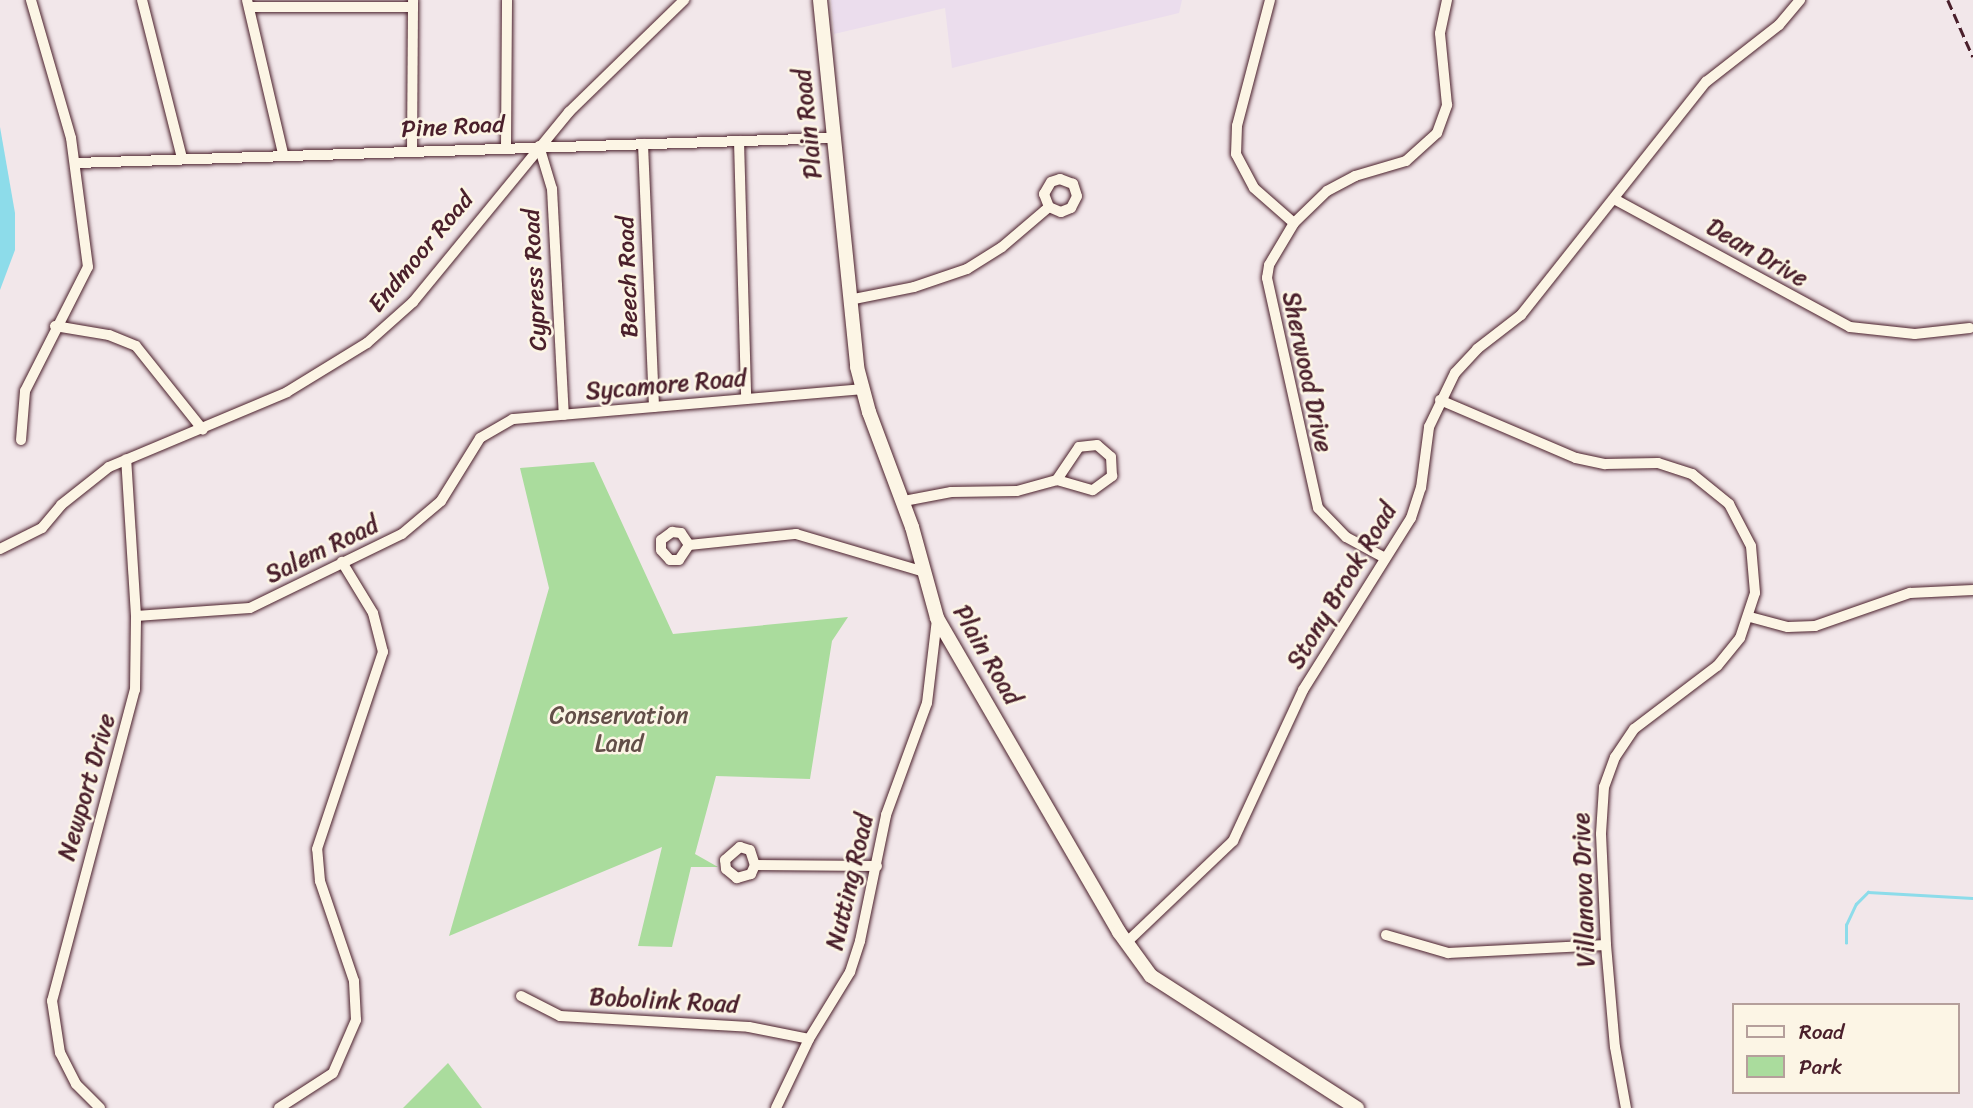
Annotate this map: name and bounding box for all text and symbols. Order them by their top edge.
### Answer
street label: Plain Road [788,67,828,181]
street label: Pine Road [400,110,506,144]
street label: Endmoor Road [362,186,480,318]
street label: Cypress Road [517,208,553,352]
street label: Dean Drive [1701,212,1813,294]
street label: Beech Road [611,216,645,338]
street label: Sherwood Drive [1276,289,1338,455]
street label: Sycamore Road [584,364,748,406]
street label: Stony Brook Road [1281,498,1403,674]
street label: Salem Road [261,510,383,590]
street label: Plain Road [947,600,1027,710]
park label: Conservation Land [550,702,688,758]
street label: Newport Drive [52,710,122,864]
street label: Nutting Road [820,811,880,953]
street label: Villanova Drive [1567,812,1601,968]
street label: Bobolink Road [589,983,739,1019]
legend [1731,1003,1959,1094]
text: Road [1799,1013,1844,1051]
text: Park [1799,1048,1842,1086]

